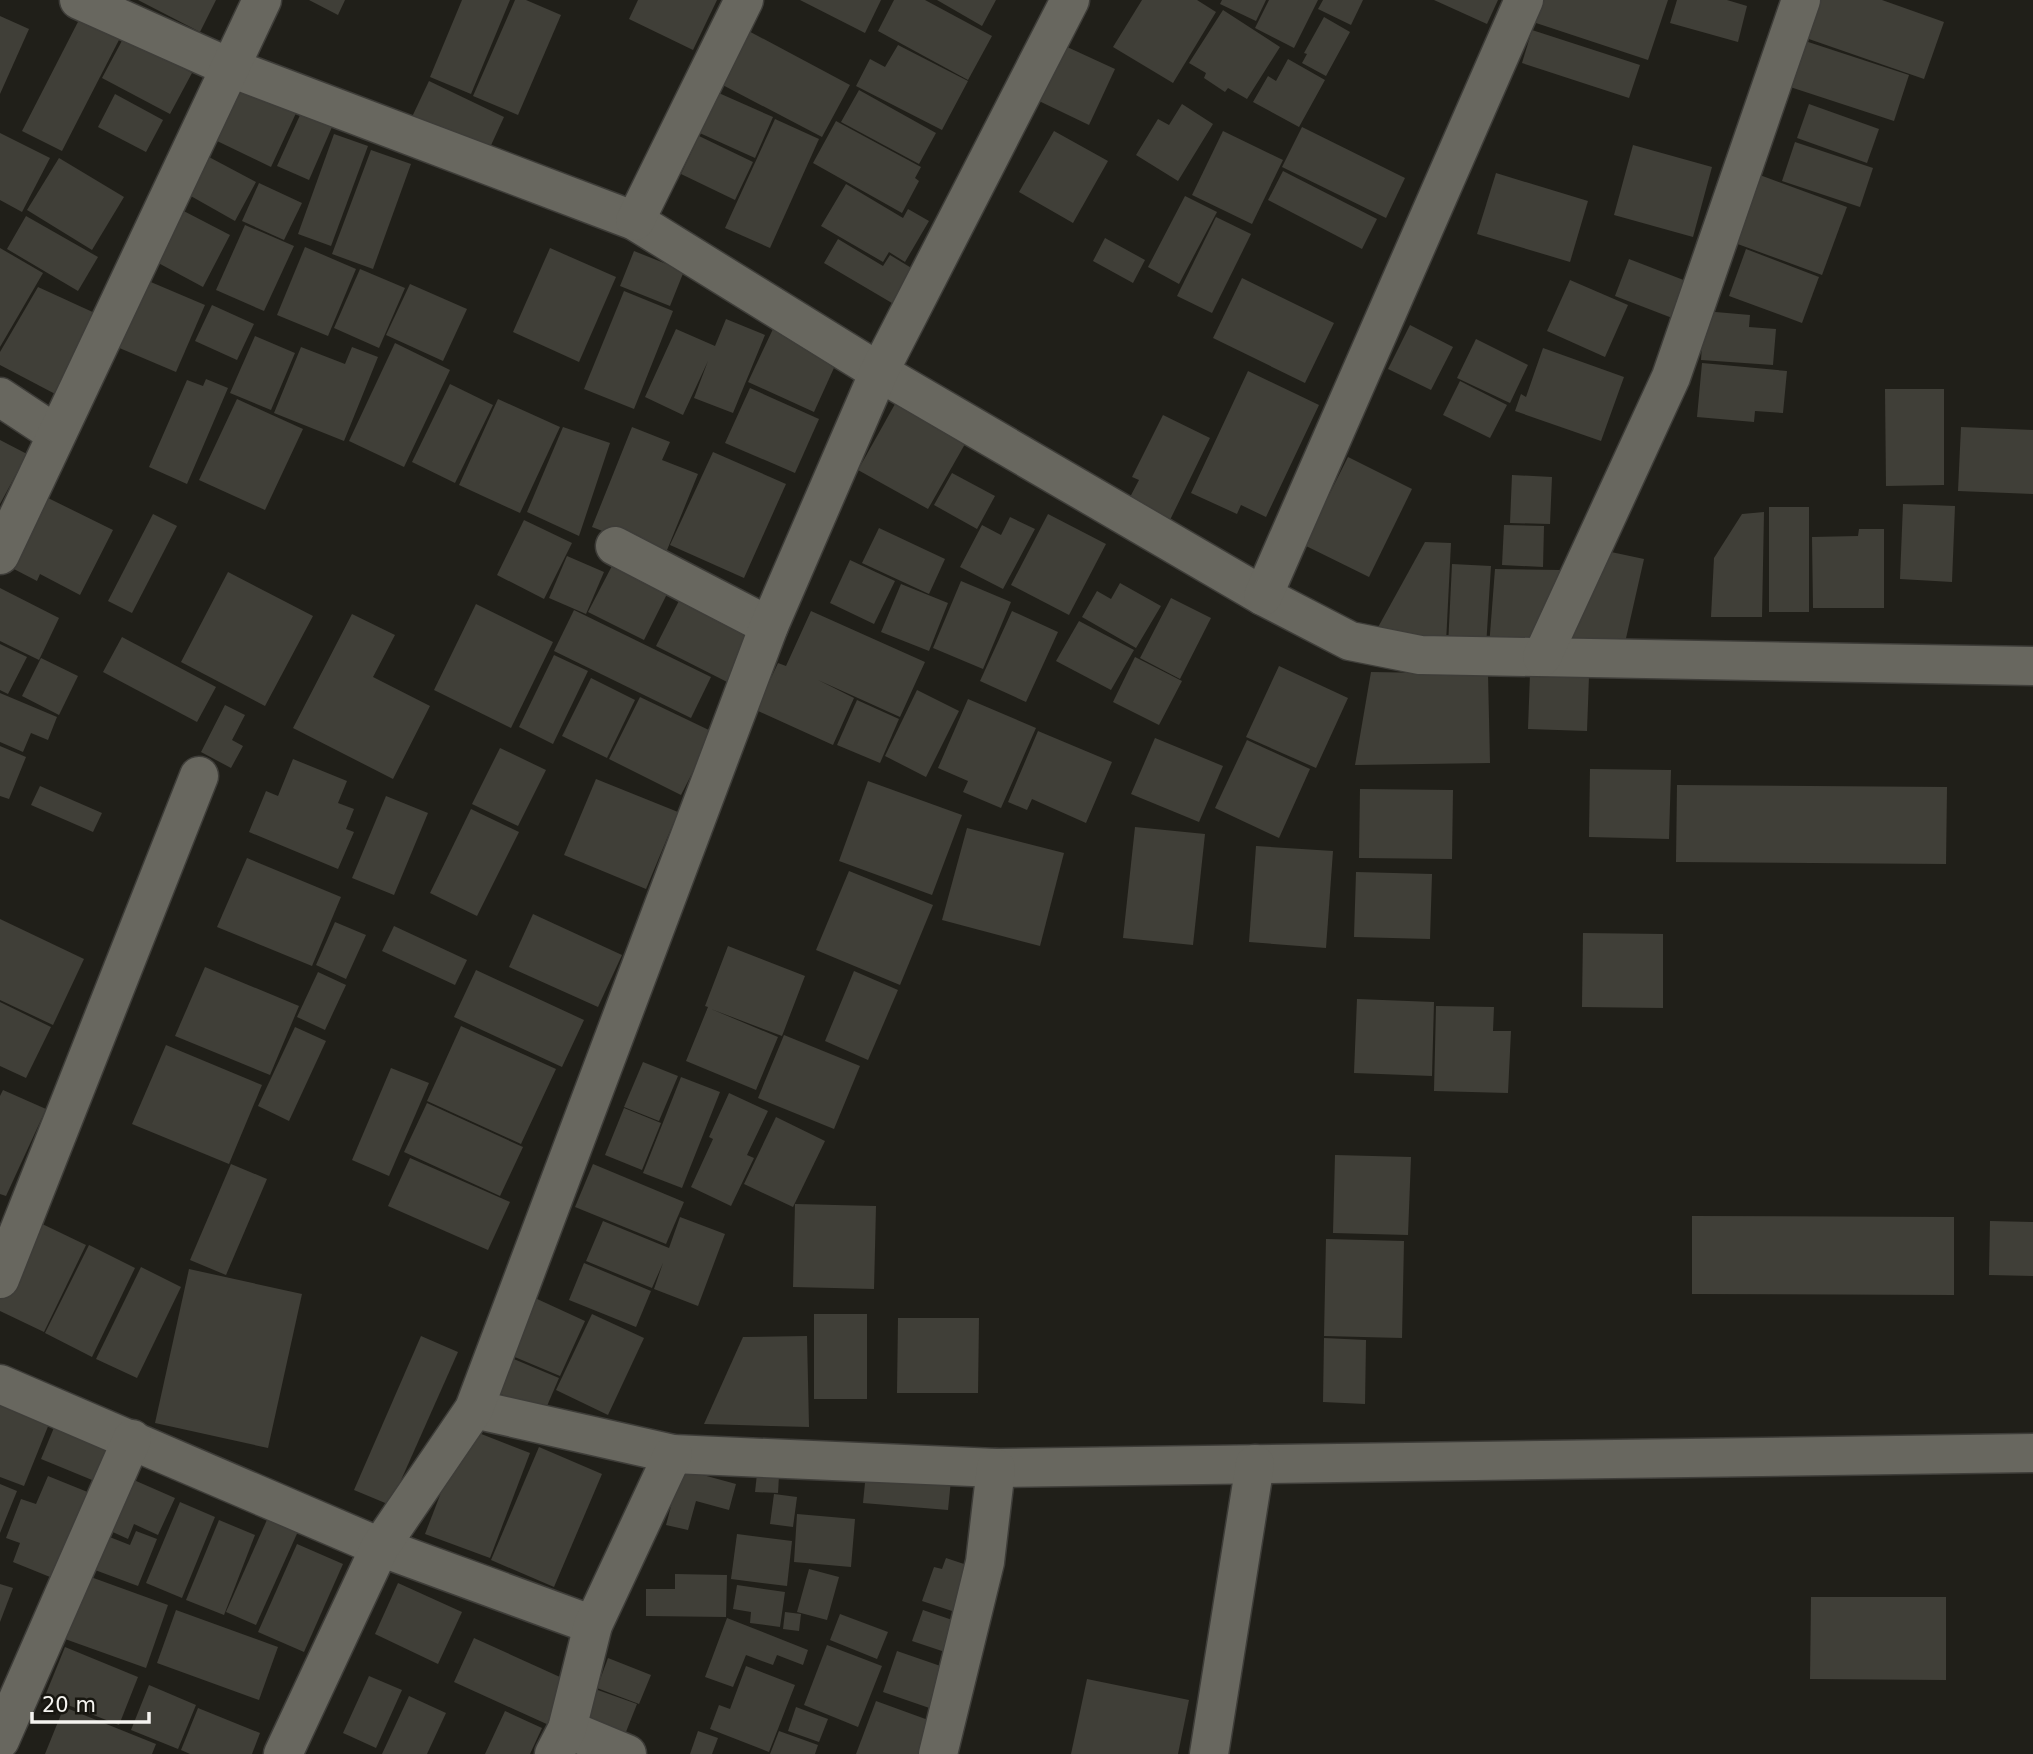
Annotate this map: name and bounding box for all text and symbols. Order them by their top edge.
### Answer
scale bar [32,1680,149,1724]
text: 20 m [42,1693,96,1717]

